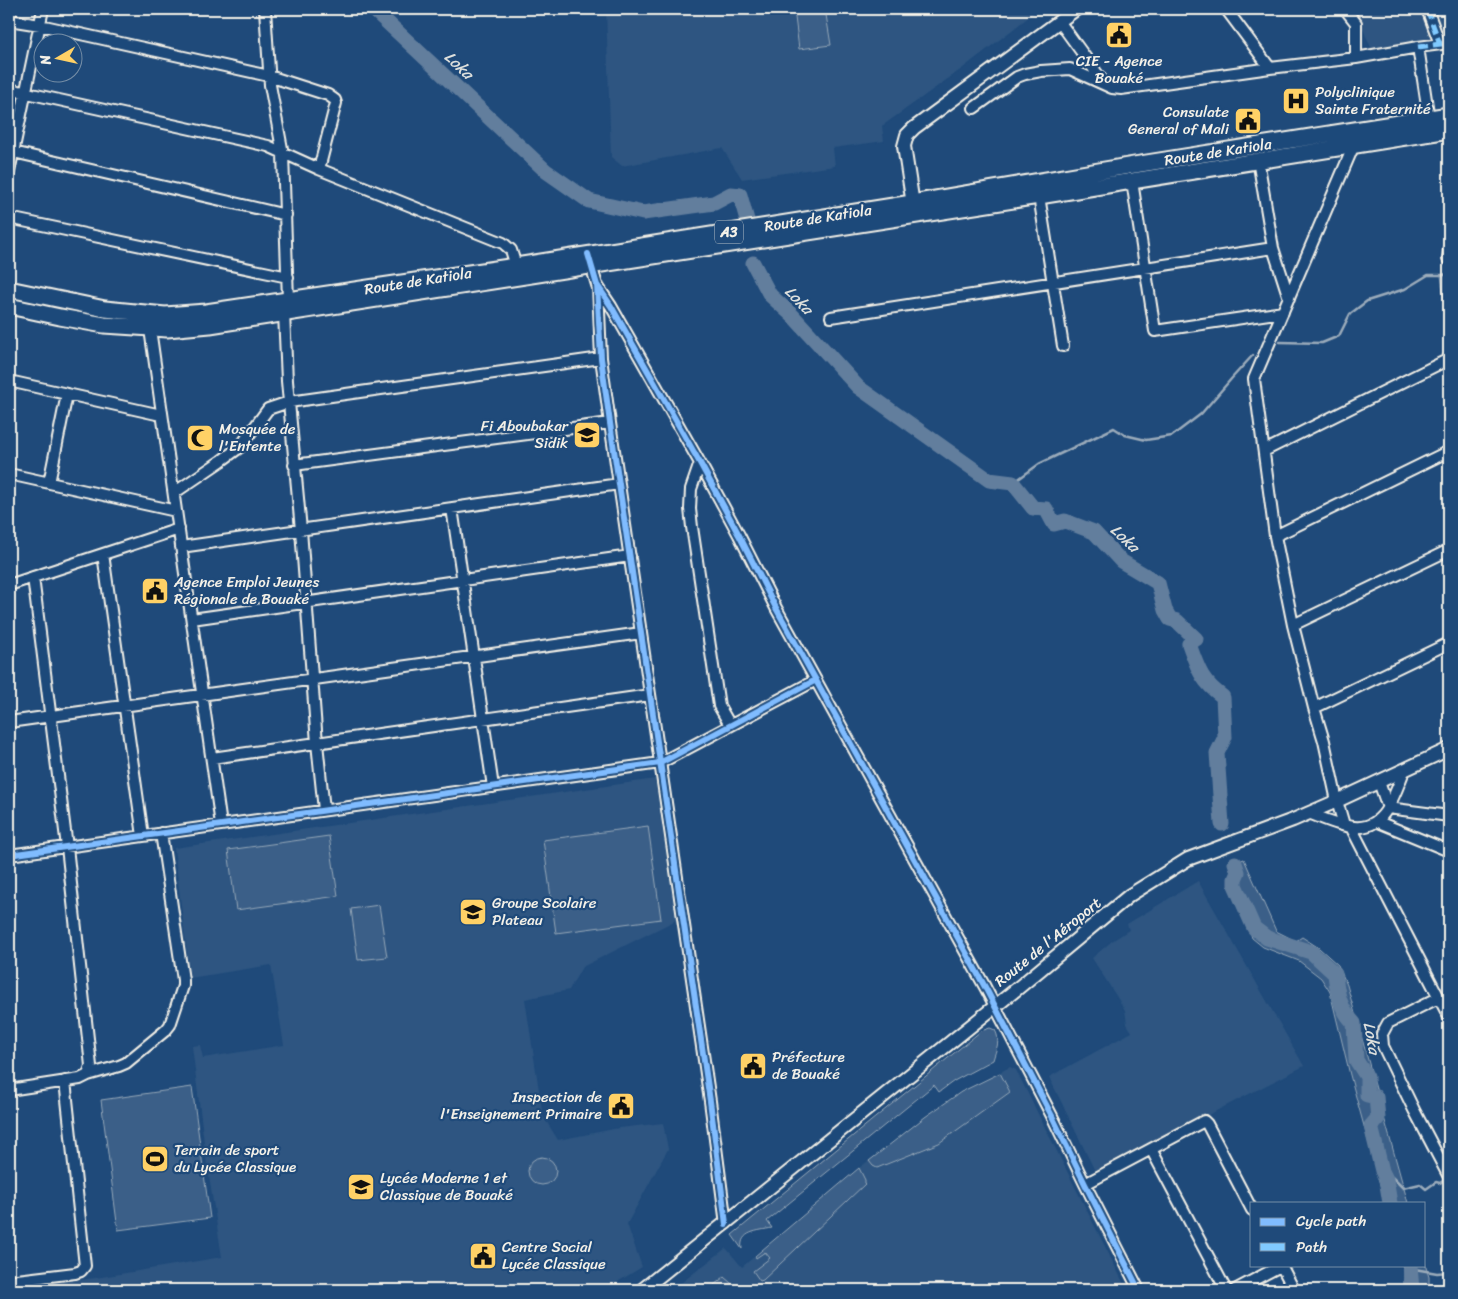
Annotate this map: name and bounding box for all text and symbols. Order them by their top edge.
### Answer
public building icon: CIE - Agence Bouaké [1104,20,1134,50]
north arrow [32,32,82,82]
water label: Loka [437,43,482,88]
place label: CIE - Agence Bouaké [1076,48,1163,91]
text: N [33,53,59,68]
place label: Polyclinique Sainte Fraternité [1315,79,1431,122]
hospital icon: Polyclinique Sainte Fraternité [1281,86,1311,116]
place label: Consulate General of Mali [1128,99,1230,142]
public building icon: Consulate General of Mali [1233,106,1263,136]
street label: Route de Katiola [1163,131,1274,173]
street label: Route de Katiola [763,197,874,239]
road number: A3 [715,220,743,243]
street label: Route de Katiola [363,260,474,302]
water label: Loka [777,278,822,323]
place label: Fi Aboubakar Sidik [481,413,569,456]
place label: Mosquée de l'Entente [219,416,296,459]
school or university icon: Fi Aboubakar Sidik [572,420,602,450]
mosque icon: Mosquée de l'Entente [185,423,215,453]
water label: Loka [1103,516,1148,561]
place label: Agence Emploi Jeunes Régionale de Bouaké [173,569,319,612]
public building icon: Agence Emploi Jeunes Régionale de Bouaké [140,576,170,606]
place label: Groupe Scolaire Plateau [492,890,597,933]
street label: Route de l'Aéroport [989,890,1108,993]
school or university icon: Groupe Scolaire Plateau [458,897,488,927]
water label: Loka [1355,1019,1390,1058]
place label: Préfecture de Bouaké [772,1044,845,1087]
public building icon: Préfecture de Bouaké [738,1051,768,1081]
place label: Inspection de l'Enseignement Primaire [441,1084,602,1127]
public building icon: Inspection de l'Enseignement Primaire [606,1091,636,1121]
place label: Terrain de sport du Lycée Classique [174,1137,296,1180]
sports icon: Terrain de sport du Lycée Classique [140,1144,170,1174]
place label: Lycée Moderne 1 et Classique de Bouaké [380,1165,513,1208]
school or university icon: Lycée Moderne 1 et Classique de Bouaké [346,1172,376,1202]
legend [1250,1202,1426,1266]
text: Cycle path [1296,1208,1367,1234]
place label: Centre Social Lycée Classique [502,1234,606,1277]
text: Path [1296,1234,1327,1260]
public building icon: Centre Social Lycée Classique [468,1241,498,1271]

